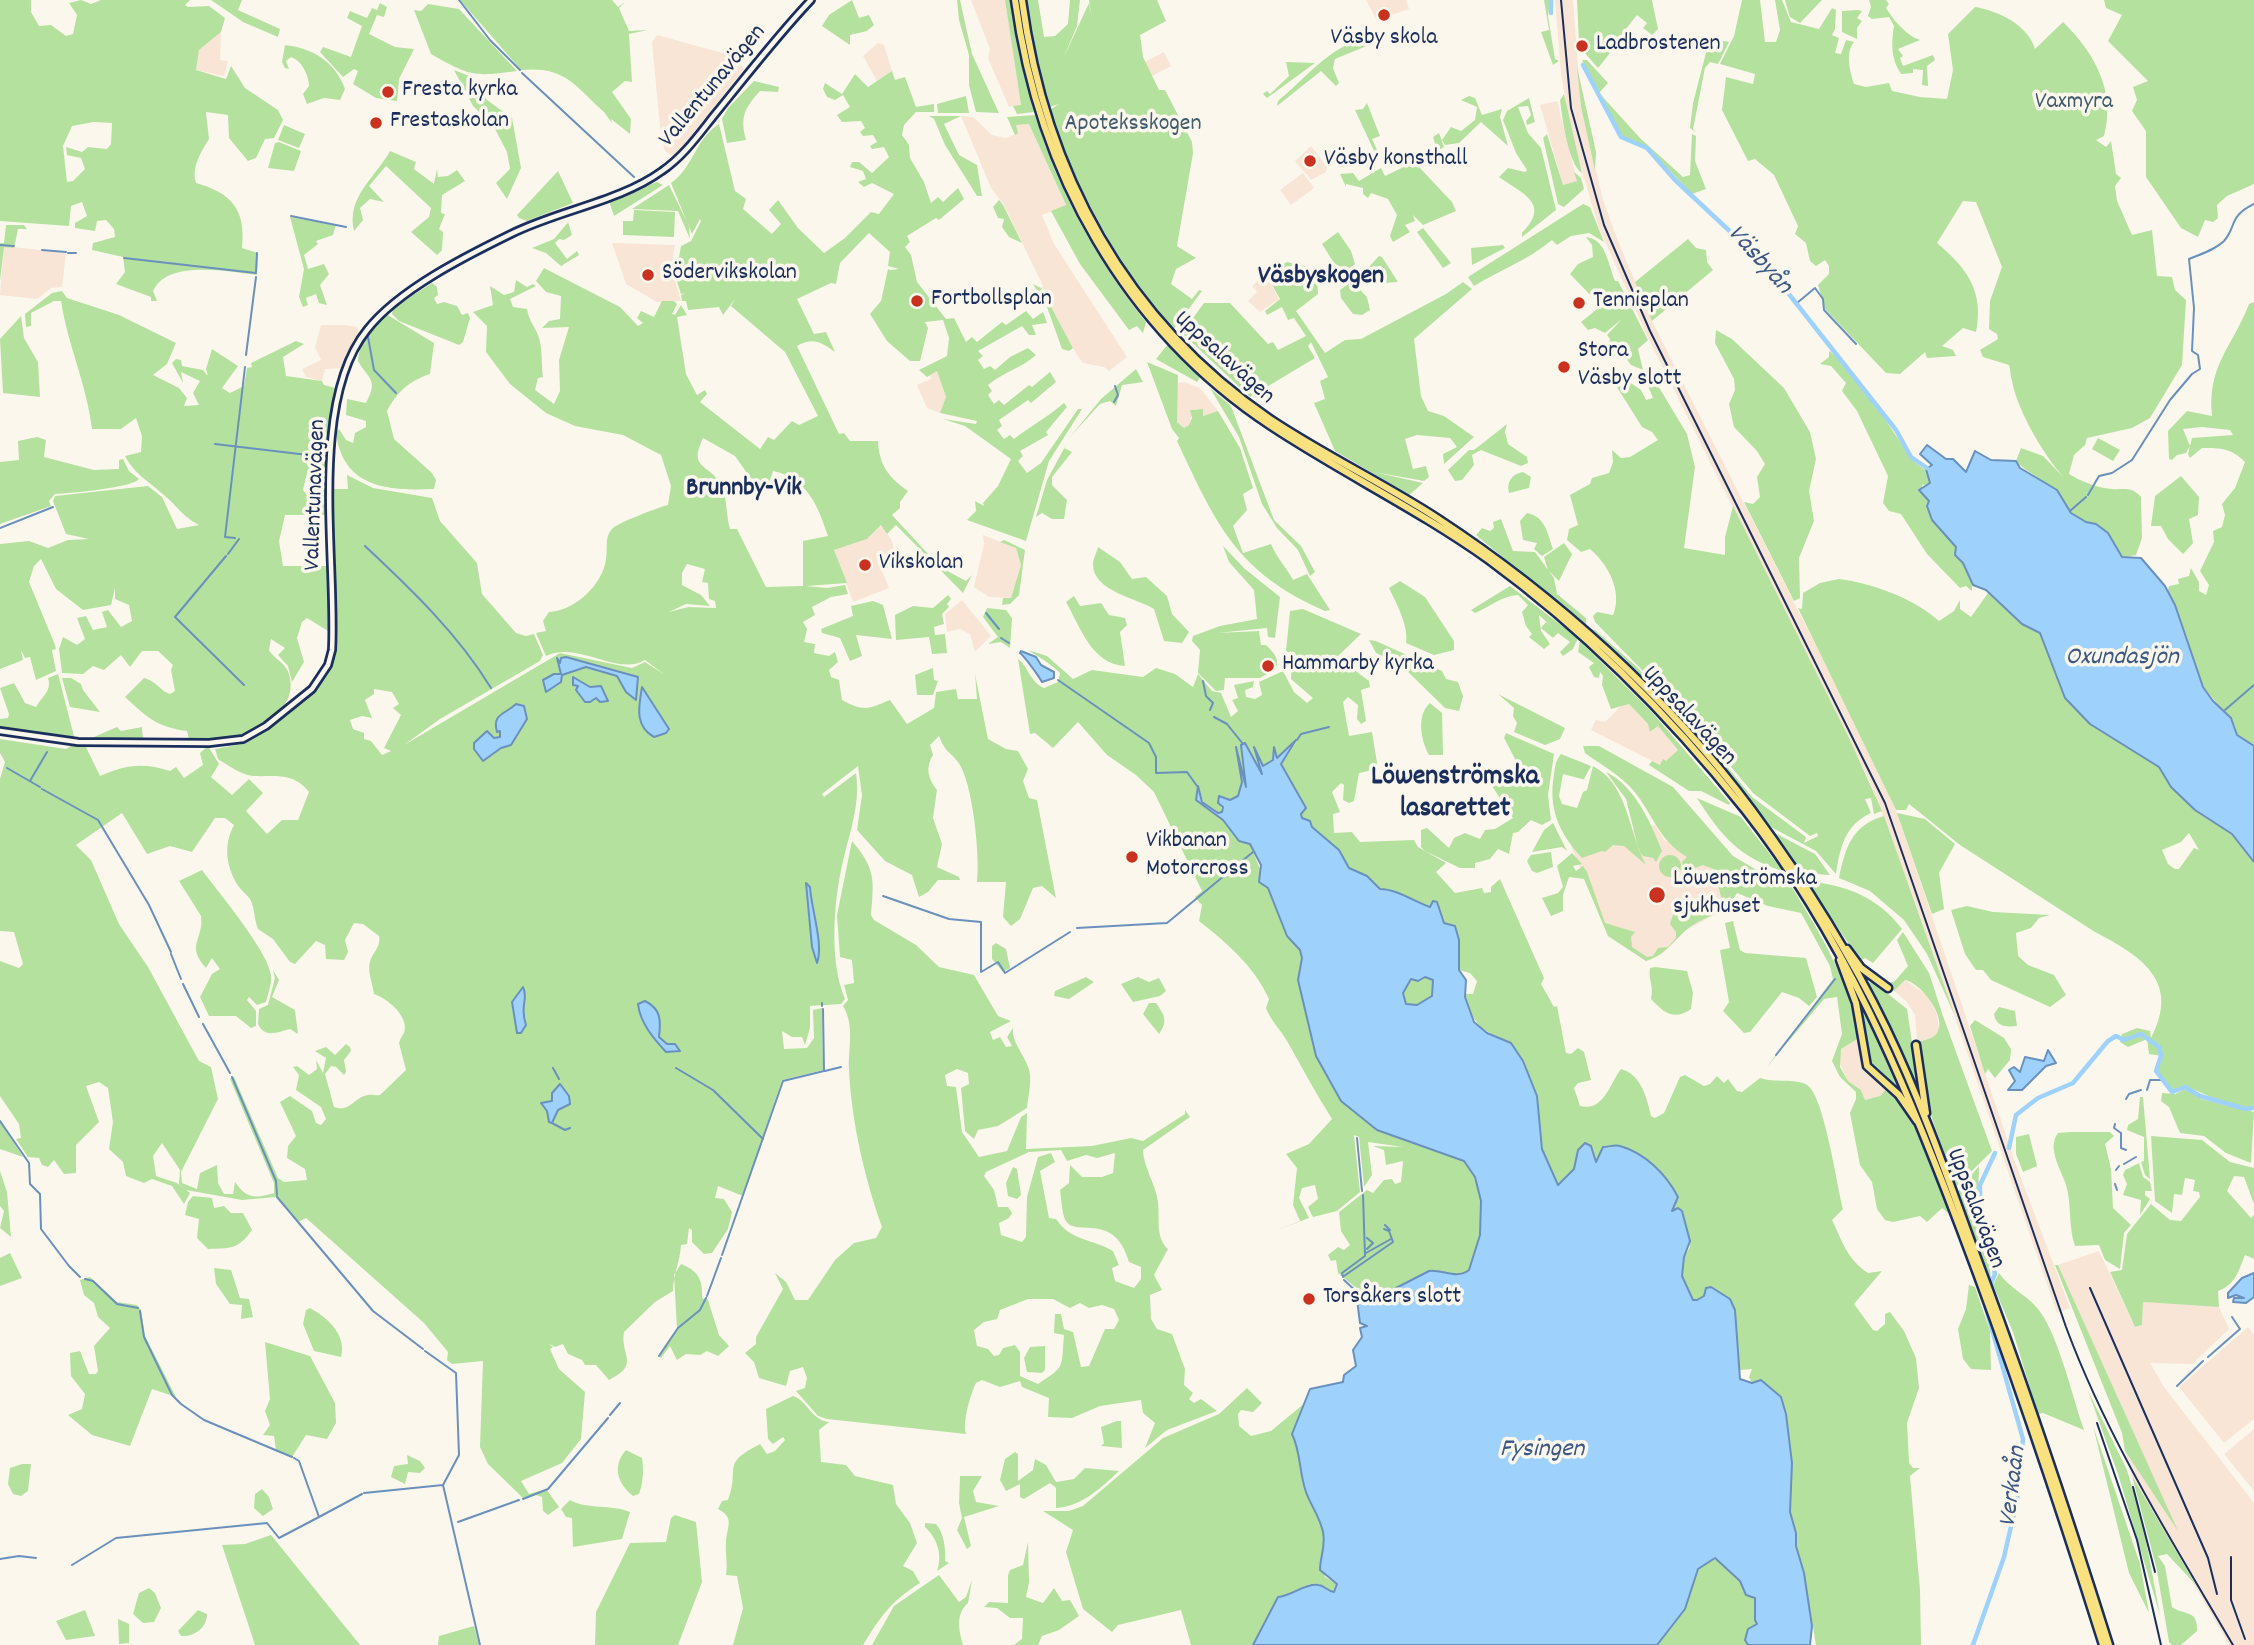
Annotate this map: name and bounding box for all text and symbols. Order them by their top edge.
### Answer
marker: Väsby skola [1376,7,1392,23]
street label: Vallentunavägen [654,20,774,154]
place label: Väsby skola [1331,26,1437,54]
place label: Ladbrostenen [1596,32,1721,60]
marker: Ladbrostenen [1574,38,1590,54]
place label: Fresta kyrka [402,78,517,106]
marker: Fresta kyrka [380,84,396,100]
park label: Vaxmyra [2035,90,2113,118]
place label: Frestaskolan [390,109,509,137]
park label: Apoteksskogen [1065,112,1201,140]
marker: Frestaskolan [368,115,384,131]
place label: Väsby konsthall [1324,147,1467,175]
marker: Väsby konsthall [1302,153,1318,169]
water label: Väsbyån [1719,220,1797,302]
place label: Södervikskolan [662,261,797,289]
district label: Väsbyskogen [1258,262,1384,294]
marker: Södervikskolan [640,267,656,283]
place label: Fortbollsplan [931,287,1052,315]
place label: Tennisplan [1593,289,1689,317]
marker: Fortbollsplan [909,293,925,309]
marker: Tennisplan [1571,295,1587,311]
street label: Uppsalavägen [1166,306,1280,412]
place label: Stora Väsby slott [1578,339,1681,395]
marker: Stora Väsby slott [1556,359,1572,375]
street label: Vallentunavägen [300,419,334,571]
district label: Brunnby-Vik [686,474,802,506]
place label: Vikskolan [879,551,963,579]
marker: Vikskolan [857,557,873,573]
water label: Oxundasjön [2065,643,2179,675]
place label: Hammarby kyrka [1282,652,1434,680]
marker: Hammarby kyrka [1260,658,1276,674]
street label: Uppsalavägen [1634,661,1742,773]
district label: Löwenströmska lasarettet [1371,762,1539,828]
place label: Vikbanan Motorcross [1146,829,1249,885]
marker: Vikbanan Motorcross [1124,849,1140,865]
place label: Löwenströmska sjukhuset [1673,867,1817,923]
marker: Löwenströmska sjukhuset [1647,885,1667,905]
street label: Uppsalavägen [1938,1145,2010,1273]
place label: Torsåkers slott [1323,1285,1461,1313]
marker: Torsåkers slott [1301,1291,1317,1307]
water label: Fysingen [1500,1435,1584,1467]
water label: Verkaån [1995,1445,2035,1529]

